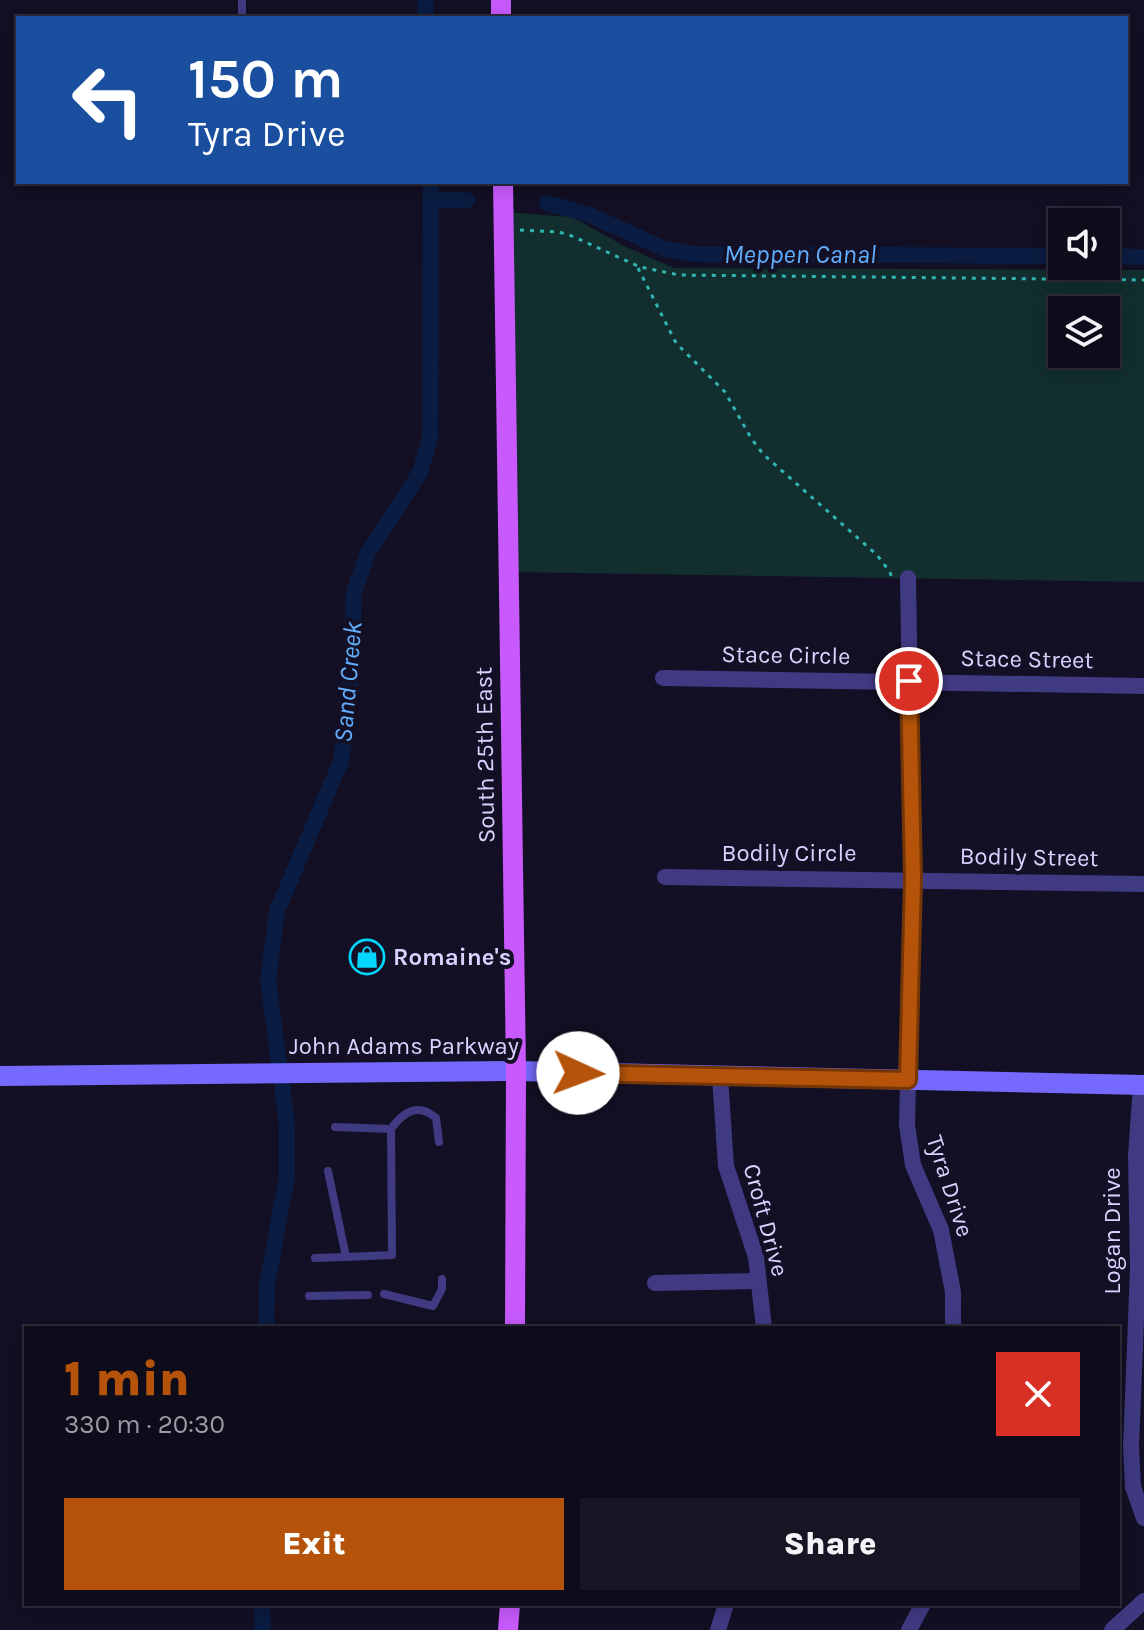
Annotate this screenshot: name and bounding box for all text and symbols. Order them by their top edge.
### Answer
text: 150 m [188,46,343,111]
icon: left [56,48,160,152]
text: Tyra Drive [188,113,345,155]
map controls [1048,208,1120,368]
button: sound [1048,208,1120,280]
water label: Meppen Canal [724,239,876,270]
button: layers [1048,296,1120,368]
water label: Sand Creek [327,619,369,744]
street label: Stace Circle [721,640,851,670]
street label: Stace Street [960,644,1094,674]
pin [875,647,943,715]
icon: arrive [887,659,931,703]
street label: South 25th East [469,667,501,843]
street label: Bodily Circle [722,839,856,867]
street label: Bodily Street [959,842,1099,872]
shop icon: Romaine's [348,938,386,976]
place label: Romaine's [393,943,511,971]
position arrow [536,1031,620,1115]
street label: John Adams Parkway [289,1032,519,1060]
street label: Tyra Drive [920,1132,980,1240]
street label: Croft Drive [738,1161,794,1279]
street label: Logan Drive [1098,1167,1126,1295]
text: 1 min [64,1351,190,1407]
button: close [996,1352,1080,1436]
text: 330 m · 20:30 [64,1409,225,1440]
button: Exit [64,1498,564,1590]
button: Share [580,1498,1080,1590]

